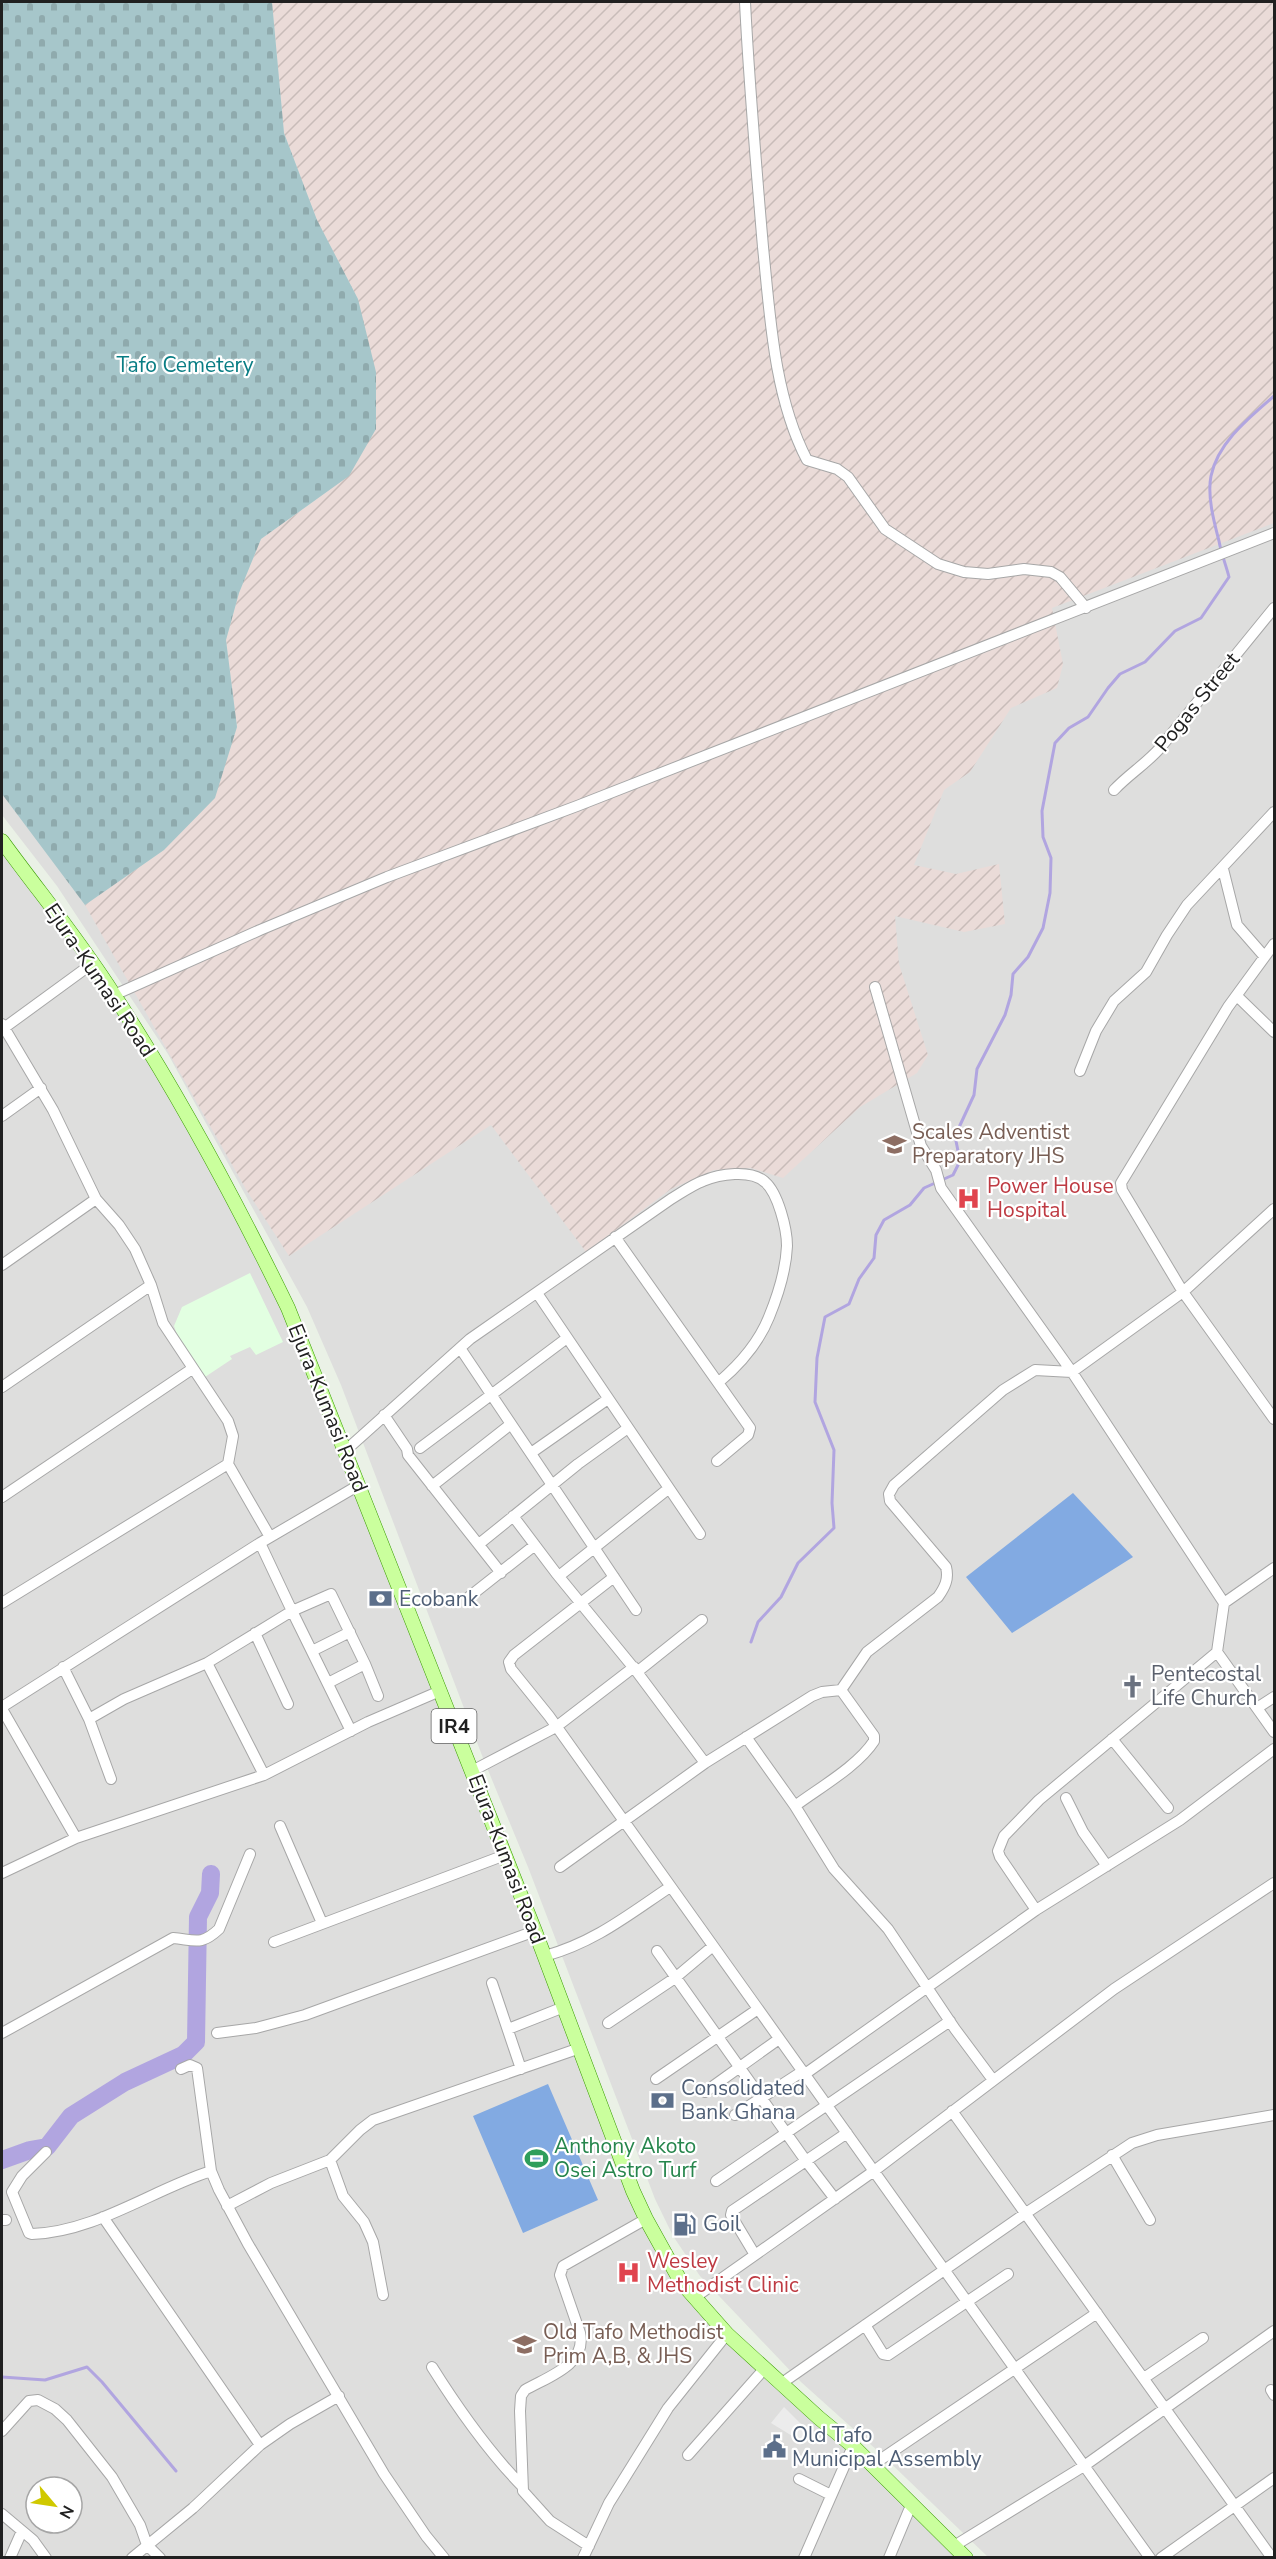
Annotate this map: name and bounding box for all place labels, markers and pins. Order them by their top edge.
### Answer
place label: Scales Adventist Preparatory JHS [912,1118,1070,1170]
school or university icon: Scales Adventist Preparatory JHS [881,1131,907,1157]
place label: Power House Hospital [987,1172,1114,1224]
hospital icon: Power House Hospital [956,1185,982,1211]
place label: Ecobank [399,1585,479,1613]
bank icon: Ecobank [368,1586,394,1612]
place label: Pentecostal Life Church [1151,1660,1262,1712]
church icon: Pentecostal Life Church [1120,1673,1146,1699]
place label: Consolidated Bank Ghana [681,2074,805,2126]
bank icon: Consolidated Bank Ghana [650,2087,676,2113]
place label: Anthony Akoto Osei Astro Turf [554,2132,698,2184]
sports icon: Anthony Akoto Osei Astro Turf [523,2145,549,2171]
place label: Goil [703,2210,742,2238]
fuel station icon: Goil [672,2211,698,2237]
place label: Wesley Methodist Clinic [647,2247,799,2299]
hospital icon: Wesley Methodist Clinic [616,2260,642,2286]
place label: Old Tafo Methodist Prim A,B, & JHS [543,2318,724,2370]
school or university icon: Old Tafo Methodist Prim A,B, & JHS [512,2331,538,2357]
place label: Old Tafo Municipal Assembly [792,2421,982,2473]
public building icon: Old Tafo Municipal Assembly [761,2434,787,2460]

